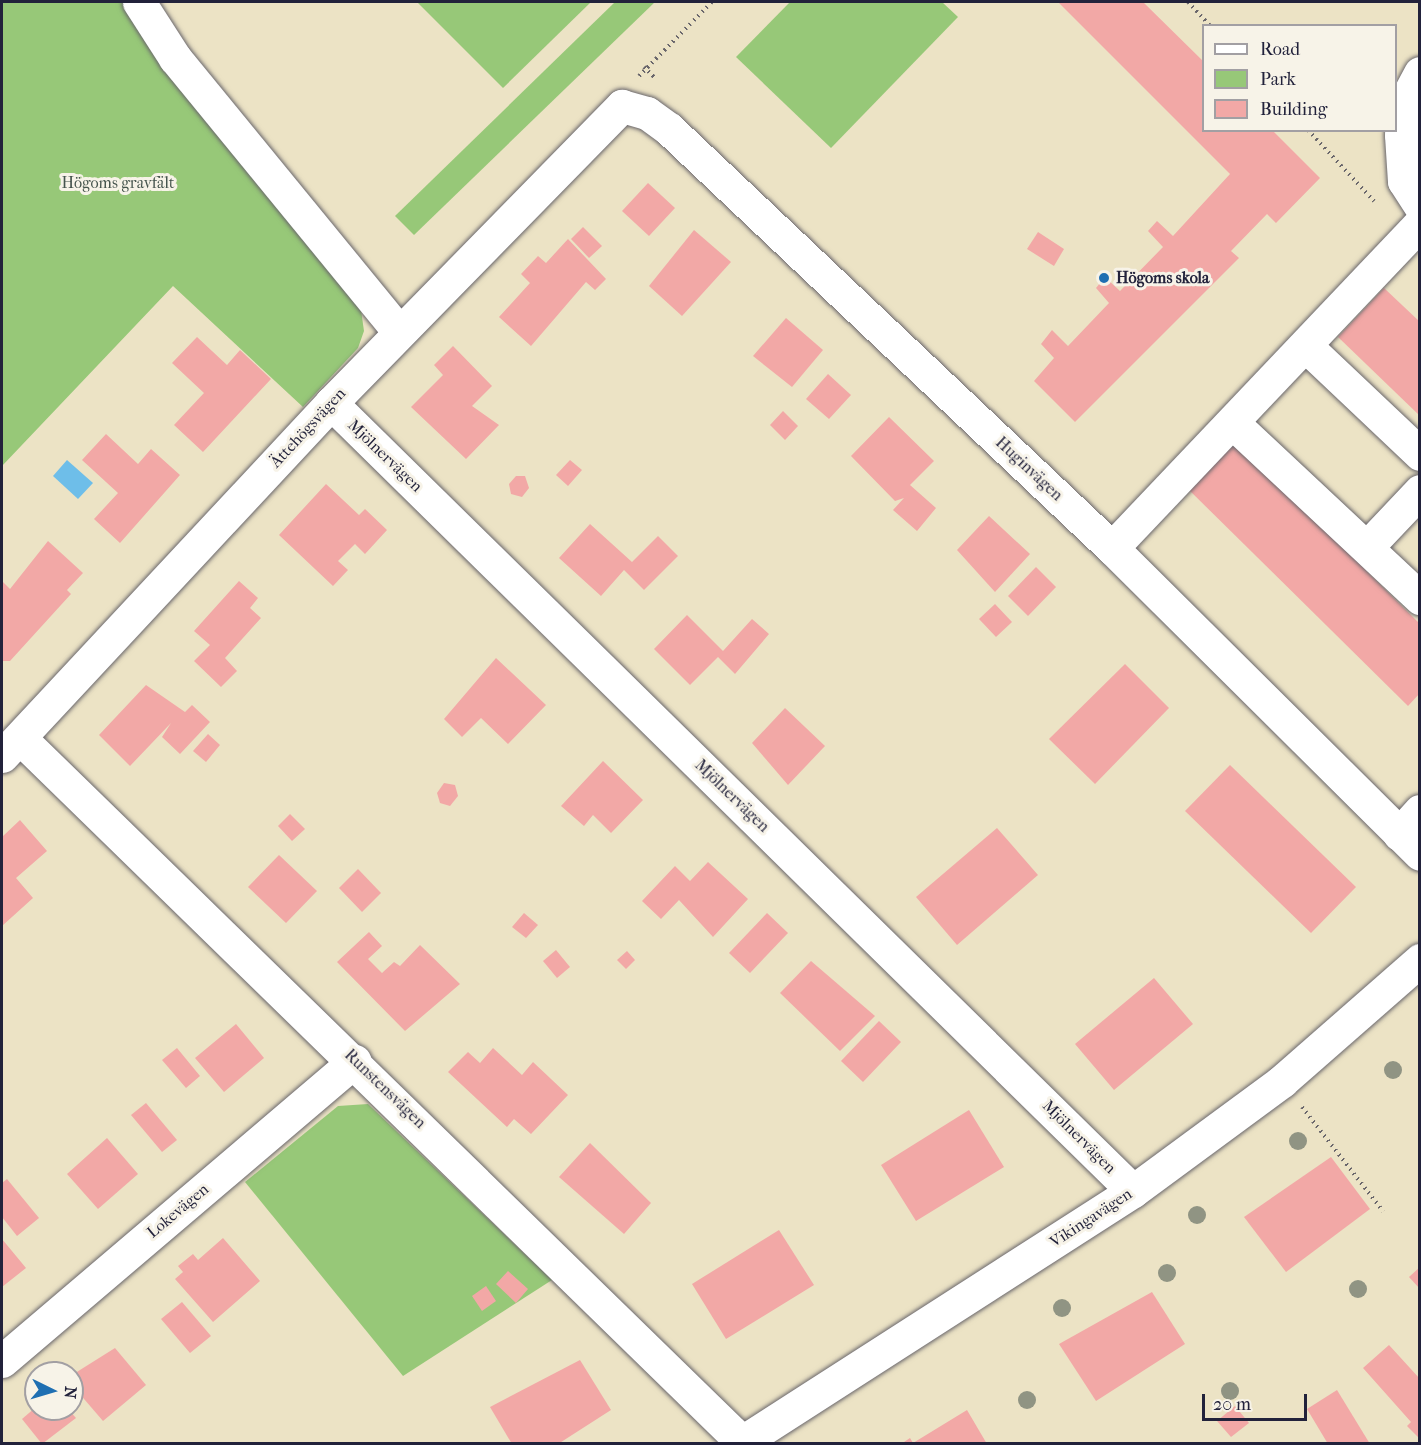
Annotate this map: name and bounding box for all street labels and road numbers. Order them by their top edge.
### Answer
street label: Ättehögsvägen [266,384,350,472]
street label: Mjölnervägen [344,416,426,496]
street label: Huginvägen [991,433,1067,505]
street label: Mjölnervägen [691,756,773,836]
street label: Runstensvägen [340,1045,430,1133]
street label: Mjölnervägen [1038,1096,1120,1178]
street label: Lokevägen [143,1180,213,1242]
street label: Vikingavägen [1046,1184,1136,1252]

